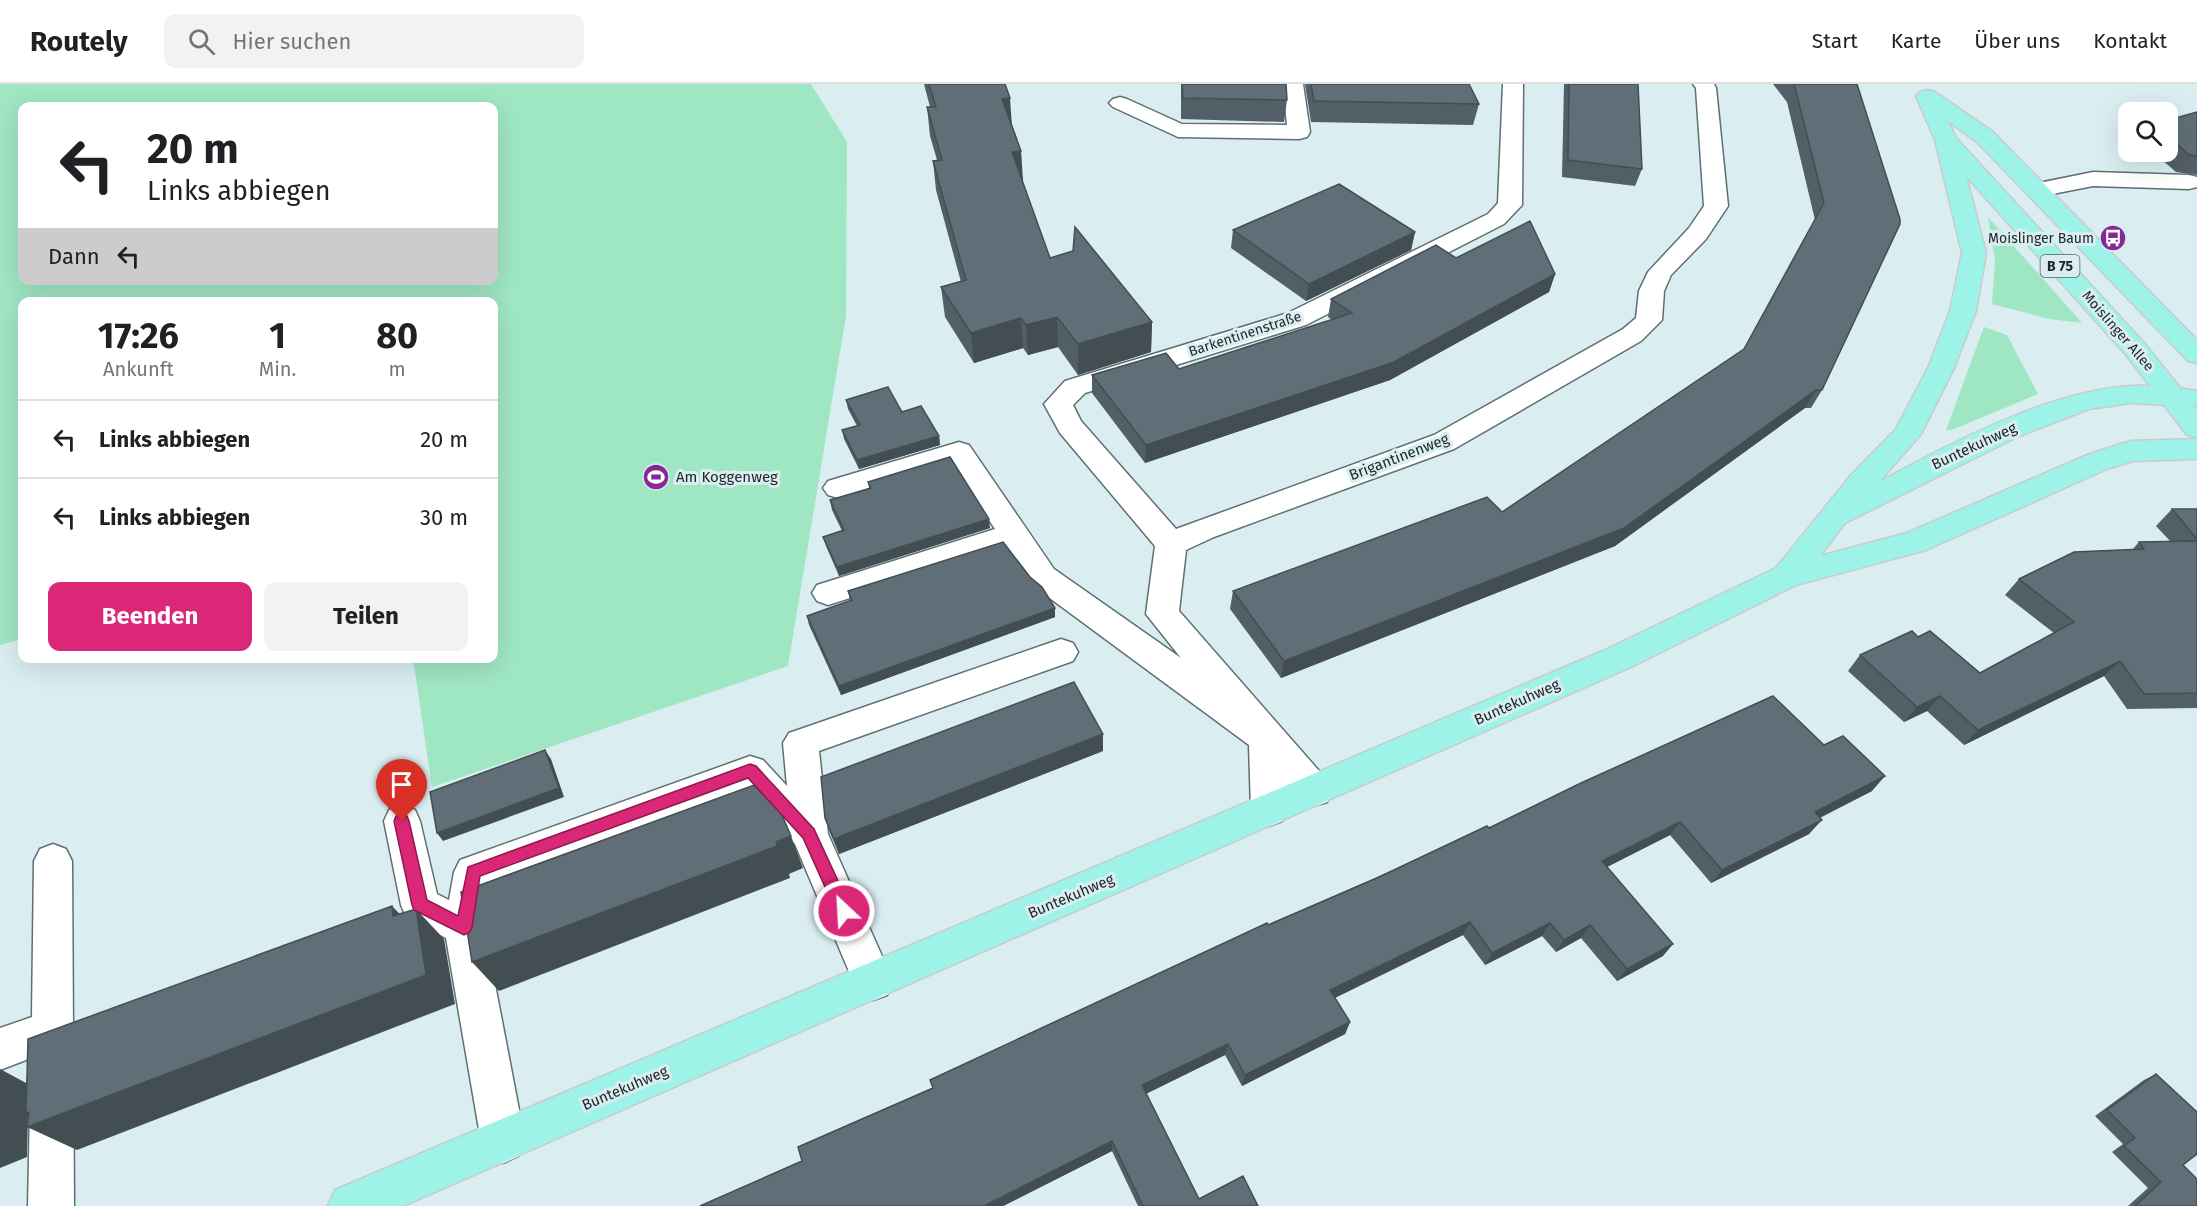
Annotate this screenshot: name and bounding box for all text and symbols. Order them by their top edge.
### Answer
search box [164,14,584,68]
text: Routely [30,25,128,58]
icon: search [185,25,218,58]
text: Hier suchen [233,28,351,55]
text: Start [1812,28,1858,54]
text: Karte [1891,28,1941,54]
text: Über uns [1974,28,2060,54]
text: Kontakt [2093,28,2167,54]
map controls [2118,102,2178,162]
button: search [2118,102,2178,162]
text: 20 m [147,124,239,174]
icon: left [48,126,126,204]
text: Links abbiegen [147,175,331,207]
bus stop icon: Moislinger Baum [2098,223,2128,253]
place label: Moislinger Baum [1988,230,2094,247]
icon: left [112,240,145,273]
text: Dann [48,243,100,270]
road number: B 75 [2040,255,2080,277]
street label: Moislinger Allee [2078,287,2158,375]
street label: Barkentinenstraße [1186,308,1304,360]
text: 17:26 [98,314,179,358]
text: 1 [269,314,286,358]
text: 80 [376,314,418,358]
text: Ankunft [103,357,174,381]
text: Min. [259,357,296,381]
text: m [389,357,406,381]
street label: Buntekuhweg [1929,418,2020,474]
icon: left [48,423,81,456]
text: Links abbiegen [99,426,250,453]
text: 20 m [420,426,468,453]
street label: Brigantinenweg [1346,430,1452,484]
sports icon: Am Koggenweg [641,462,671,492]
place label: Am Koggenweg [676,468,778,486]
icon: left [48,501,81,534]
text: Links abbiegen [99,504,250,531]
text: 30 m [420,504,468,531]
button: Beenden [48,582,252,651]
button: Teilen [264,582,468,651]
street label: Buntekuhweg [1471,675,1563,729]
pin [376,759,427,821]
icon: arrive [385,768,418,801]
street label: Buntekuhweg [1025,870,1117,922]
position arrow [812,879,876,943]
street label: Buntekuhweg [579,1062,671,1114]

